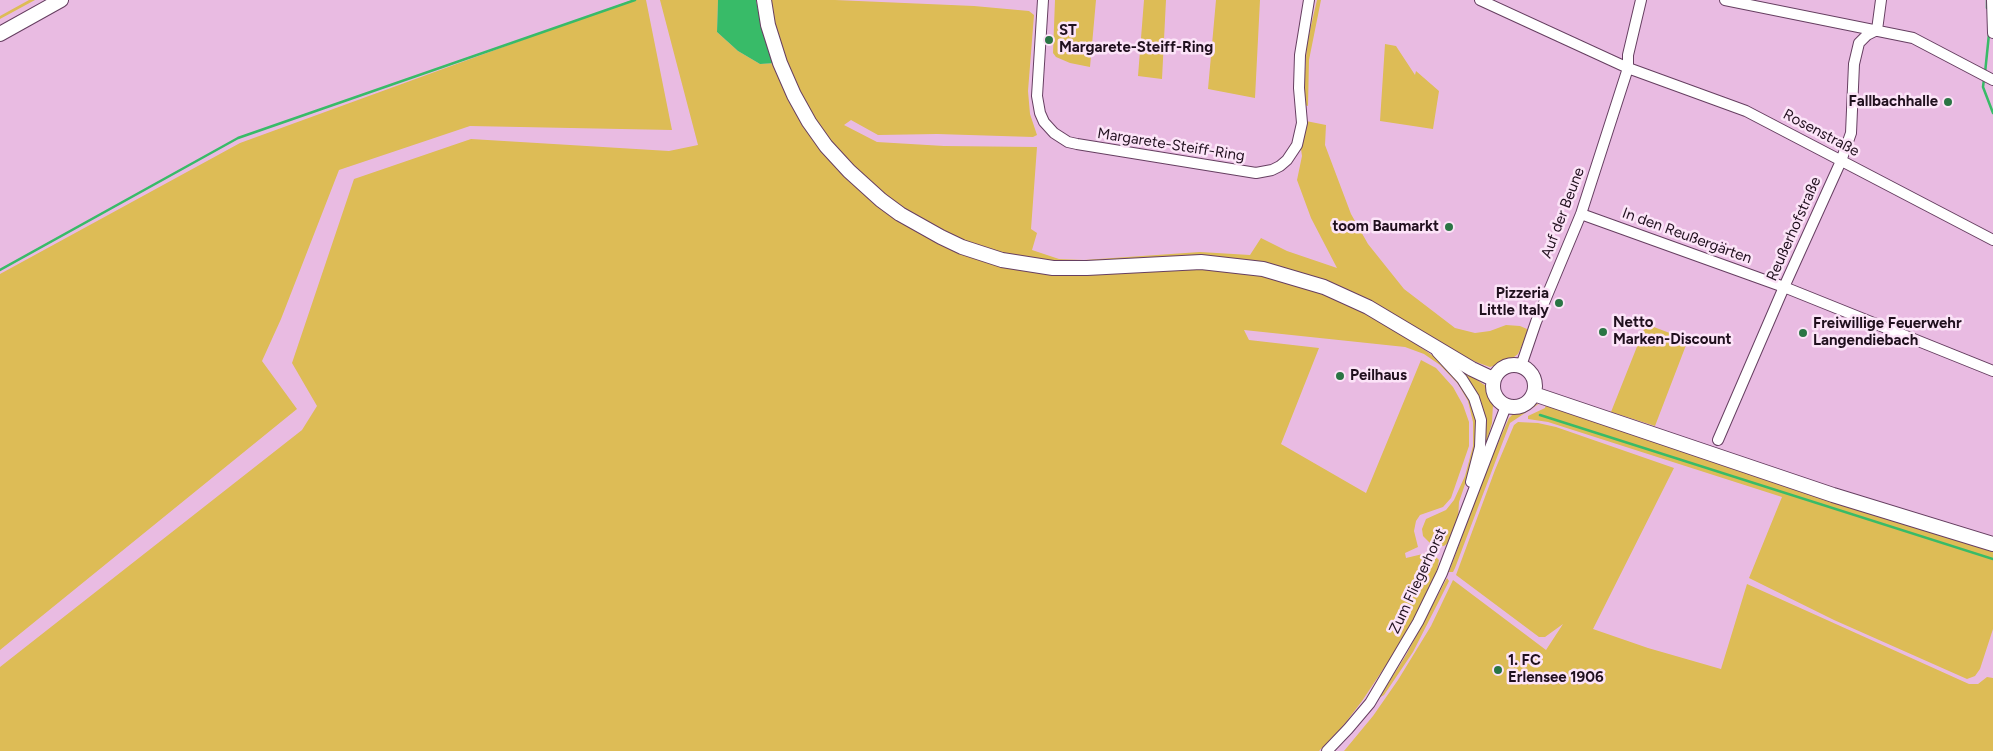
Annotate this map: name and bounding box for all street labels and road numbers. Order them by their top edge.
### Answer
street label: Rosenstraße [1780,105,1862,161]
street label: Margarete-Steiff-Ring [1096,124,1246,166]
street label: Auf der Beune [1537,165,1589,261]
street label: Reußerhofstraße [1763,174,1825,284]
street label: In den Reußergärten [1620,204,1754,268]
street label: Zum Fliegerhorst [1386,525,1450,637]

